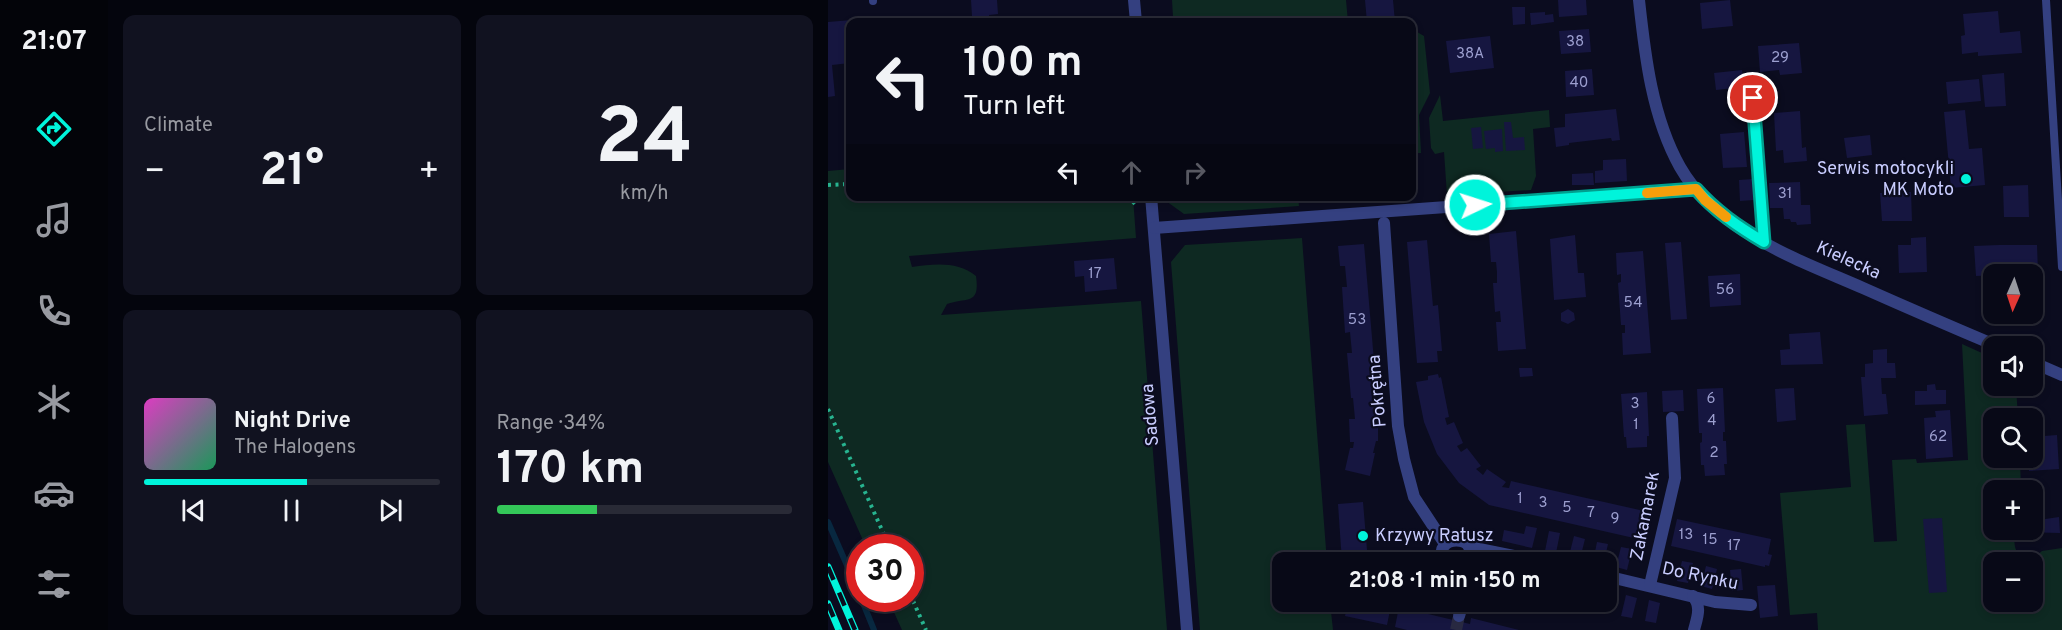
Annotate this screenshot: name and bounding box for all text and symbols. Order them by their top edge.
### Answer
text: 21:07 [21,25,87,59]
house number: 38 [1566,33,1584,52]
text: 100 m [963,38,1082,91]
icon: left [864,42,942,120]
house number: 38A [1456,45,1484,64]
house number: 29 [1771,49,1789,68]
pin [1727,72,1778,123]
house number: 40 [1570,74,1588,93]
icon: arrive [1736,81,1769,114]
text: Turn left [963,90,1065,124]
text: 24 [595,92,693,191]
icon: directions [33,108,75,150]
text: Climate [144,113,213,139]
text: 21° [260,144,324,201]
text: − [144,152,165,194]
text: + [418,152,440,194]
icon: left [1052,156,1085,189]
icon: ahead [1115,156,1148,189]
icon: right [1178,156,1211,189]
place label: Serwis motocykli MK Moto [1817,158,1954,202]
marker: Serwis motocykli MK Moto [1959,172,1973,186]
position arrow [1443,173,1507,237]
text: km/h [620,181,669,207]
house number: 31 [1778,185,1792,204]
icon: music [33,199,75,241]
street label: Kielecka [1812,237,1884,285]
north arrow [1983,264,2043,324]
map controls [1983,264,2043,612]
house number: 17 [1088,265,1102,284]
house number: 56 [1716,281,1734,300]
icon: phone [33,290,75,332]
house number: 54 [1624,294,1642,313]
house number: 53 [1348,311,1366,330]
button: sound [1983,336,2043,396]
street label: Pokrętna [1363,354,1393,428]
icon: climate [33,381,75,423]
street label: Sadowa [1137,383,1165,447]
house number: 6 [1707,390,1716,409]
house number: 3 [1630,395,1640,414]
text: Night Drive [234,408,351,435]
button: search [1983,408,2043,468]
text: Range · 34% [497,411,605,437]
house number: 4 [1707,412,1717,431]
house number: 1 [1633,416,1639,435]
house number: 62 [1929,428,1947,447]
text: The Halogens [234,435,356,461]
text: 170 km [497,442,644,499]
house number: 2 [1709,444,1719,463]
street label: Zakamarek [1626,469,1666,563]
icon: car [33,472,75,514]
button: + [1983,480,2043,540]
house number: 1 [1517,490,1523,509]
icon: previous [177,494,210,527]
icon: pause [275,494,308,527]
icon: next [374,494,407,527]
house number: 3 [1538,494,1548,513]
house number: 5 [1562,499,1572,518]
house number: 7 [1587,504,1595,523]
house number: 9 [1611,510,1619,529]
place label: Krzywy Ratusz [1375,525,1494,548]
house number: 13 [1679,526,1693,545]
marker: Krzywy Ratusz [1356,529,1370,543]
house number: 15 [1703,531,1717,550]
speed limit sign: 30 [846,534,924,612]
house number: 17 [1727,537,1741,556]
button: − [1983,552,2043,612]
street label: Do Rynku [1660,558,1740,596]
icon: filters [33,563,75,605]
text: 21:08 · 1 min · 150 m [1348,568,1541,595]

